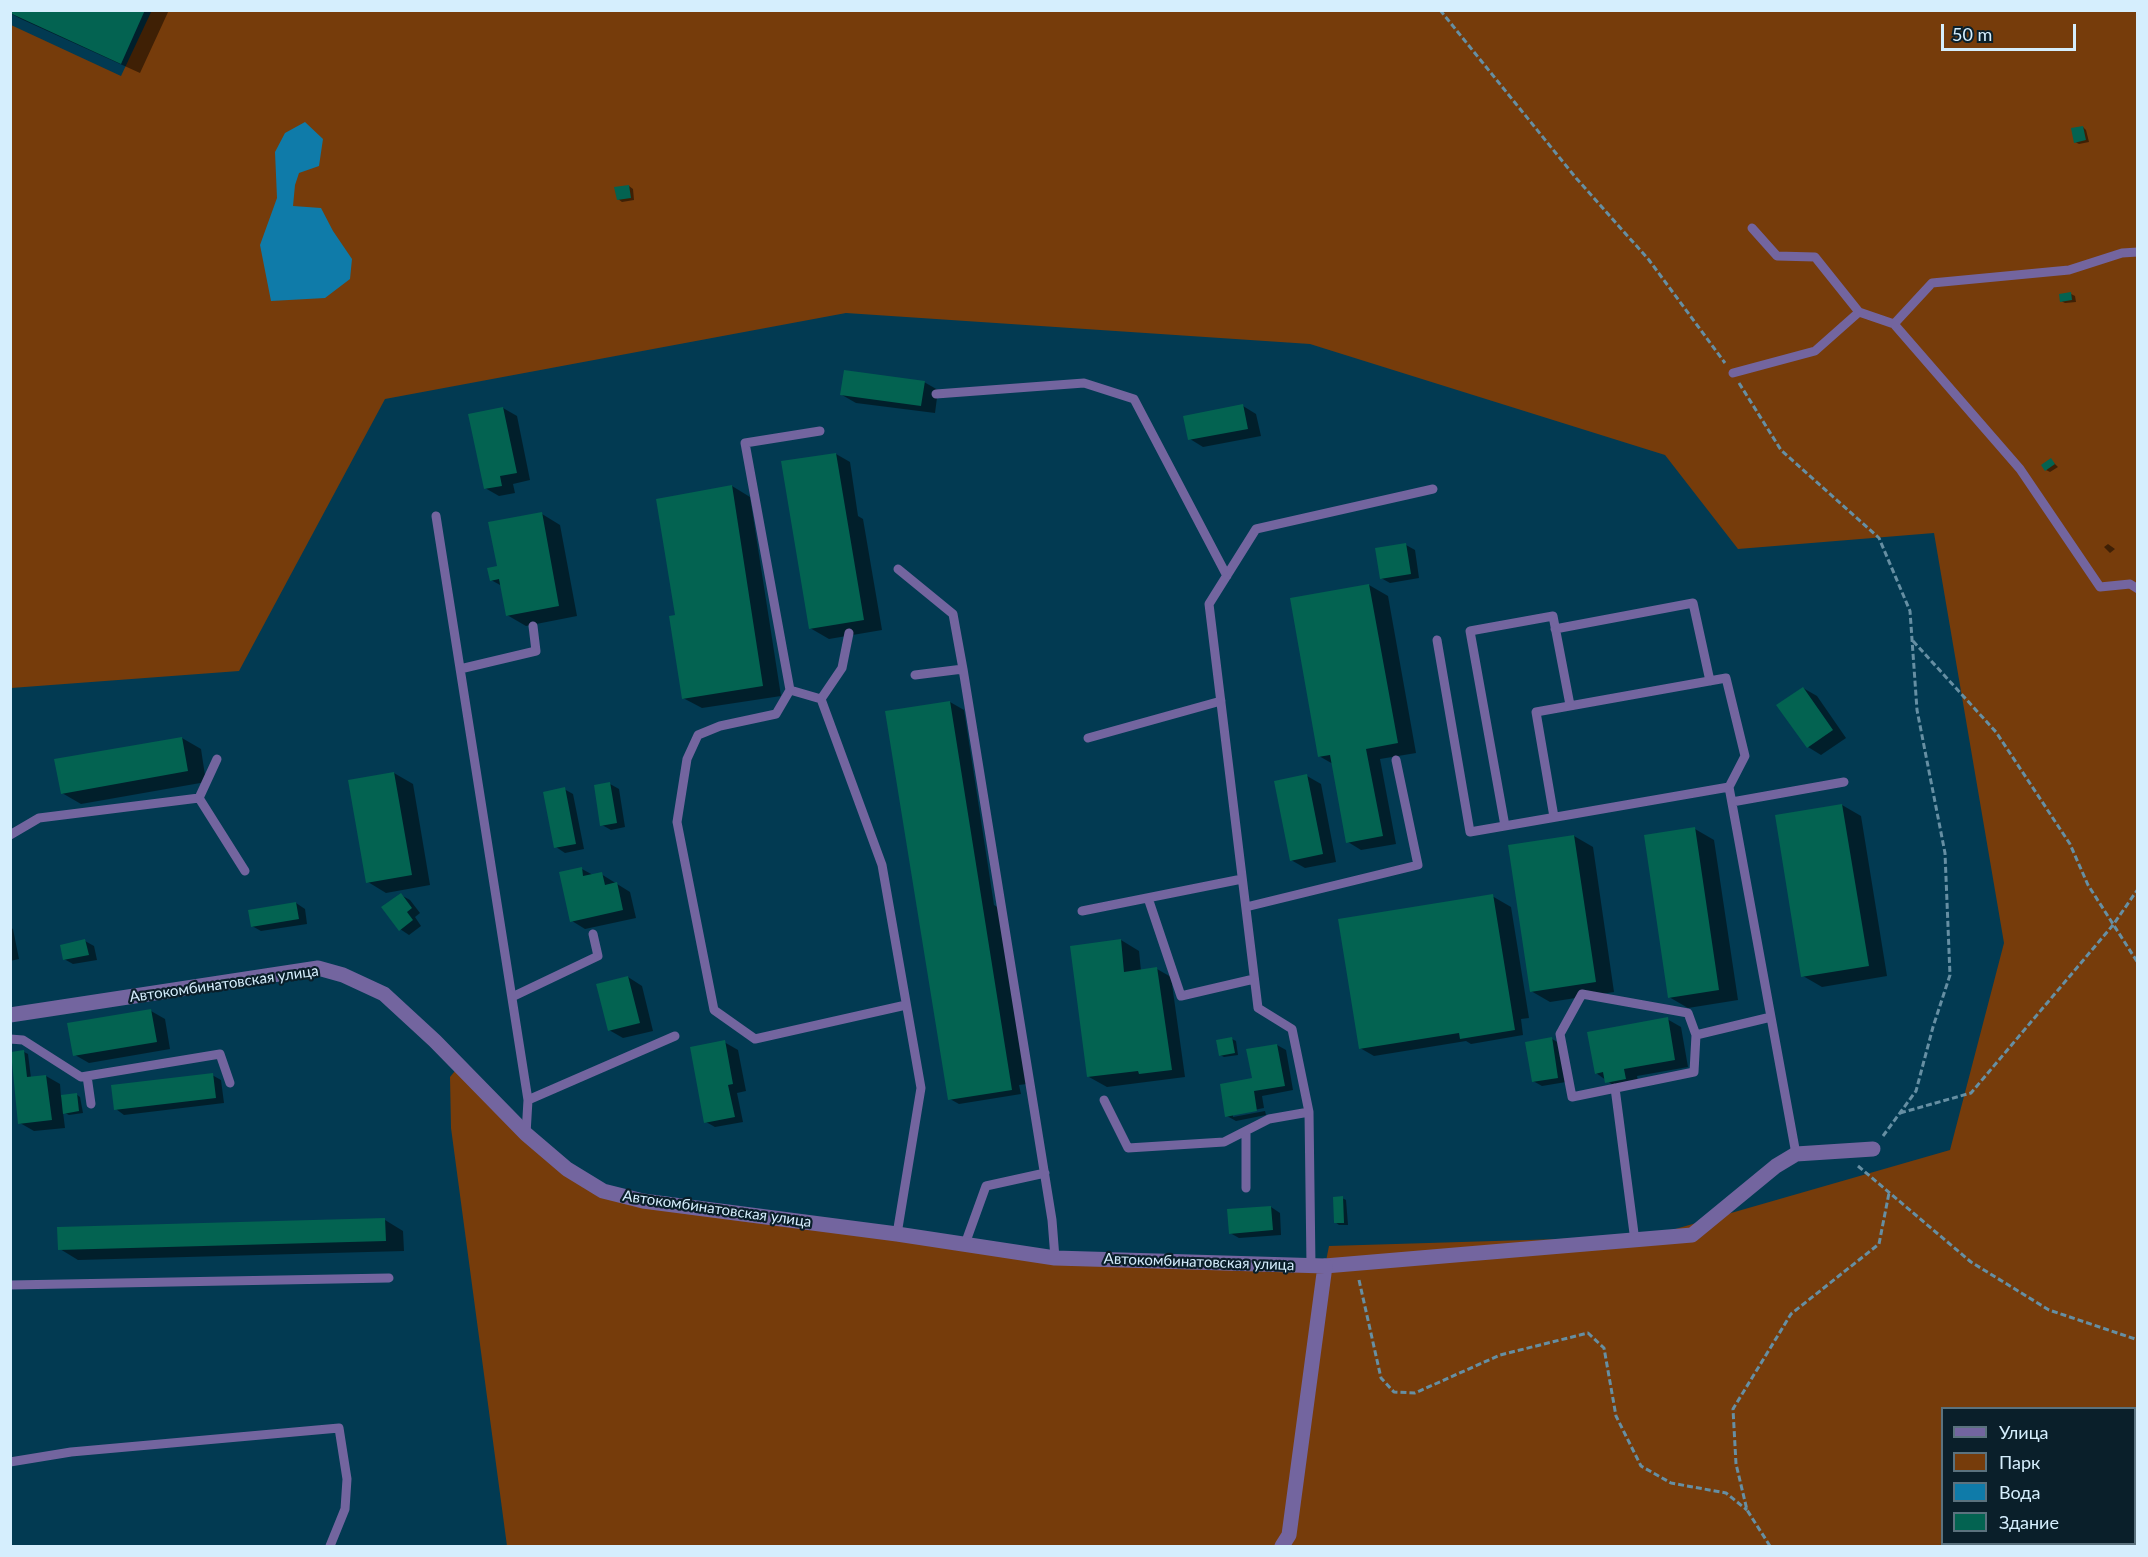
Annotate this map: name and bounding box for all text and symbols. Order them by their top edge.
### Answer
scale bar [1944,12,2079,50]
text: 50 m [1952,23,1992,45]
street label: Автокомбинатовская улица [128,962,320,1006]
street label: Автокомбинатовская улица [621,1187,813,1231]
street label: Автокомбинатовская улица [1103,1250,1295,1274]
legend [1941,1407,2136,1545]
text: Улица [1999,1421,2049,1443]
text: Парк [1999,1451,2040,1473]
text: Вода [1999,1481,2040,1503]
text: Здание [1999,1511,2059,1533]

